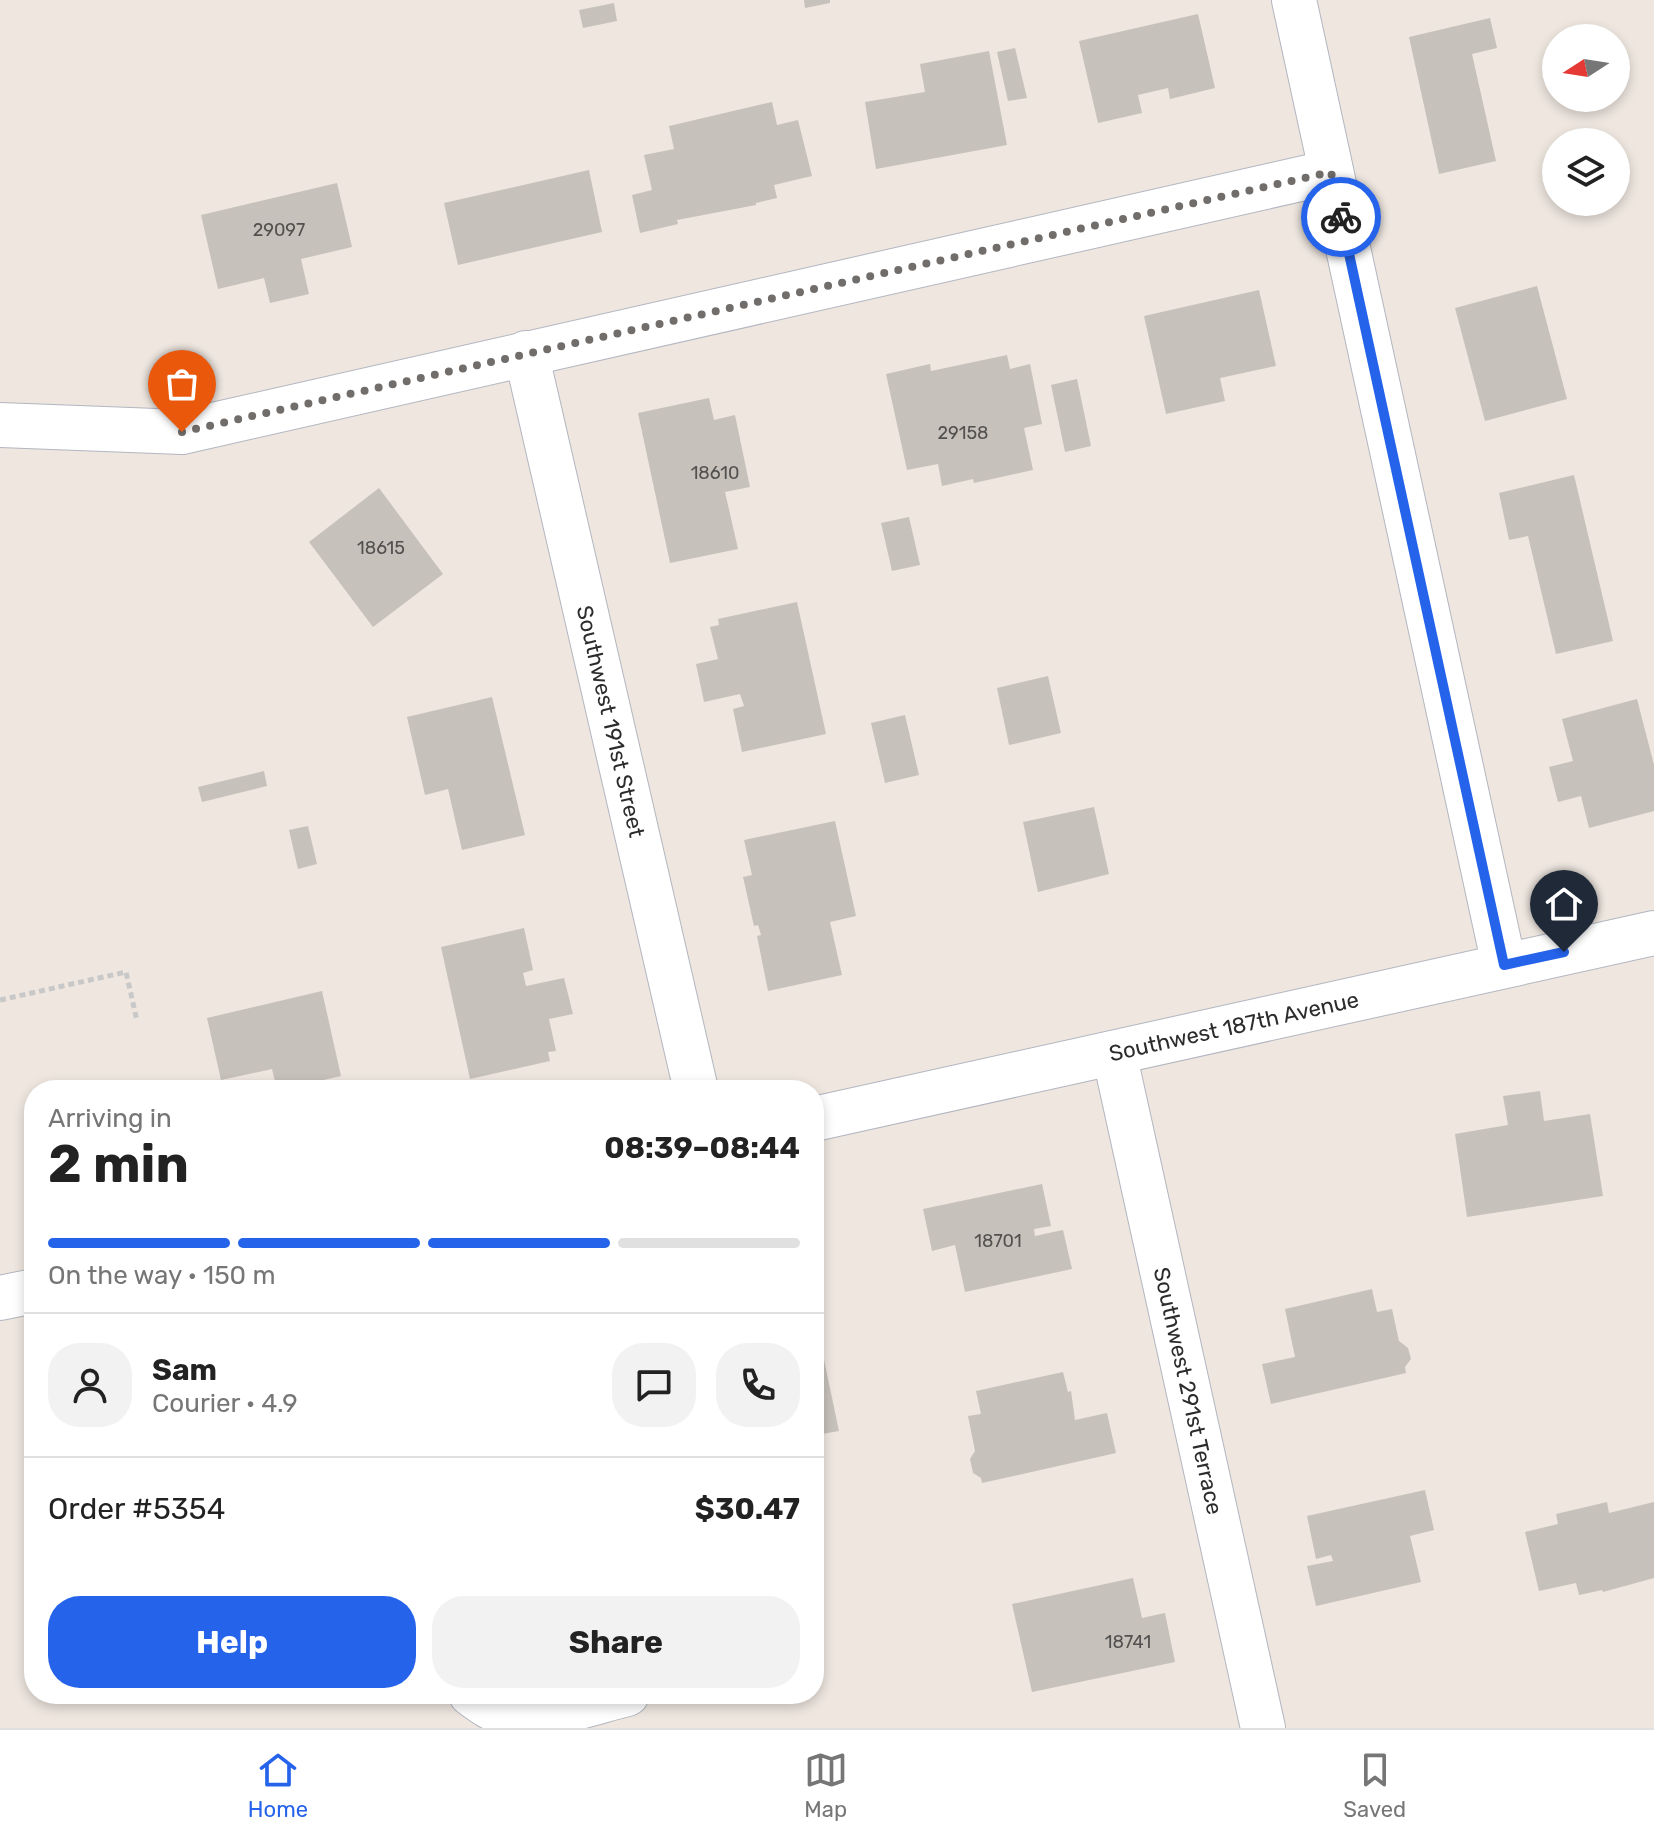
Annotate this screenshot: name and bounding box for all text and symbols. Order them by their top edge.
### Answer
north arrow [1542,24,1630,112]
map controls [1542,24,1630,216]
button: layers [1542,128,1630,216]
courier [1301,177,1381,257]
icon: bike [1319,195,1363,239]
house number: 29097 [253,219,305,241]
pin [148,350,216,432]
icon: bag [160,362,204,406]
house number: 29158 [937,422,989,444]
house number: 18610 [691,462,739,484]
house number: 18615 [357,537,405,559]
street label: Southwest 191st Street [571,603,650,840]
pin [1530,870,1598,952]
icon: home [1542,882,1586,926]
street label: Southwest 187th Avenue [1107,986,1361,1067]
text: Arriving in [48,1103,172,1134]
text: 08:39–08:44 [604,1130,800,1166]
text: 2 min [48,1133,189,1195]
house number: 18701 [974,1230,1022,1252]
text: On the way · 150 m [48,1260,276,1291]
street label: Southwest 291st Terrace [1148,1265,1228,1517]
button: person [48,1343,132,1427]
button: chat [612,1343,696,1427]
button: phone [716,1343,800,1427]
text: Sam [152,1352,217,1388]
text: Courier · 4.9 [152,1388,298,1419]
text: Order #5354 [48,1491,225,1527]
text: $30.47 [695,1491,800,1527]
button: Help [48,1596,416,1688]
button: Share [432,1596,800,1688]
house number: 18741 [1105,1631,1151,1653]
tab: Home [248,1748,308,1823]
tab: Map [804,1748,848,1823]
tab: Saved [1343,1748,1406,1823]

